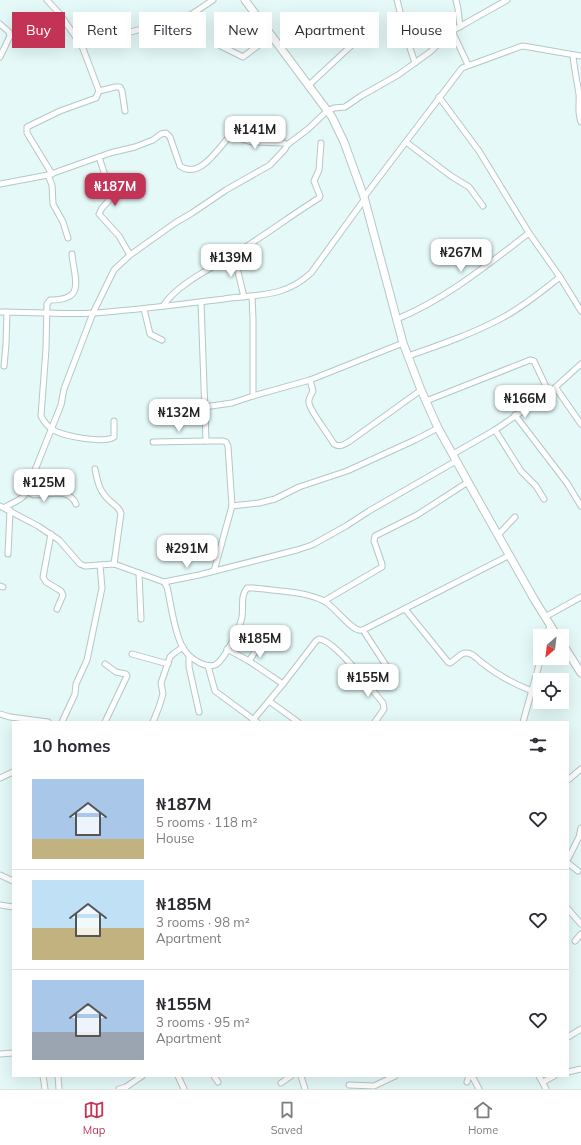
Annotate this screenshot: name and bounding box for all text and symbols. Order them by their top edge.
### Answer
chip: Buy [12,12,65,48]
chip: Rent [73,12,131,48]
chip: Filters [139,12,206,48]
chip: New [214,12,272,48]
chip: Apartment [280,12,379,48]
chip: House [387,12,456,48]
pin: ₦141M [227,116,283,150]
text: ₦141M [234,121,276,137]
pin: ₦187M [87,173,143,207]
text: ₦187M [94,178,136,194]
pin: ₦267M [433,239,489,273]
pin: ₦139M [203,244,259,278]
text: ₦267M [440,244,482,260]
text: ₦139M [210,249,252,265]
pin: ₦166M [497,385,553,419]
text: ₦166M [504,390,546,406]
pin: ₦132M [151,399,207,433]
text: ₦132M [158,404,200,420]
pin: ₦125M [16,469,72,503]
text: ₦125M [23,474,65,490]
pin: ₦291M [159,535,215,569]
text: ₦291M [166,540,208,556]
pin: ₦185M [232,625,288,659]
north arrow [533,629,569,665]
map controls [533,629,569,709]
text: ₦185M [239,630,281,646]
pin: ₦155M [340,664,396,698]
text: ₦155M [347,669,389,685]
button: locate [533,673,569,709]
icon: filters [527,734,549,756]
text: 10 homes [32,735,111,756]
text: ₦187M [156,793,212,814]
icon: home [64,795,112,843]
icon: heart [527,808,549,830]
text: 5 rooms · 118 m² [156,814,257,830]
text: House [156,830,194,846]
text: ₦185M [156,893,212,914]
icon: home [64,896,112,944]
icon: heart [527,909,549,931]
text: 3 rooms · 98 m² [156,914,250,930]
text: Apartment [156,930,221,946]
text: ₦155M [156,993,212,1014]
icon: home [64,996,112,1044]
icon: heart [527,1009,549,1031]
text: 3 rooms · 95 m² [156,1014,250,1030]
text: Apartment [156,1030,221,1046]
tab: Map [83,1099,105,1137]
tab: Saved [271,1099,303,1137]
tab: Home [468,1099,498,1137]

